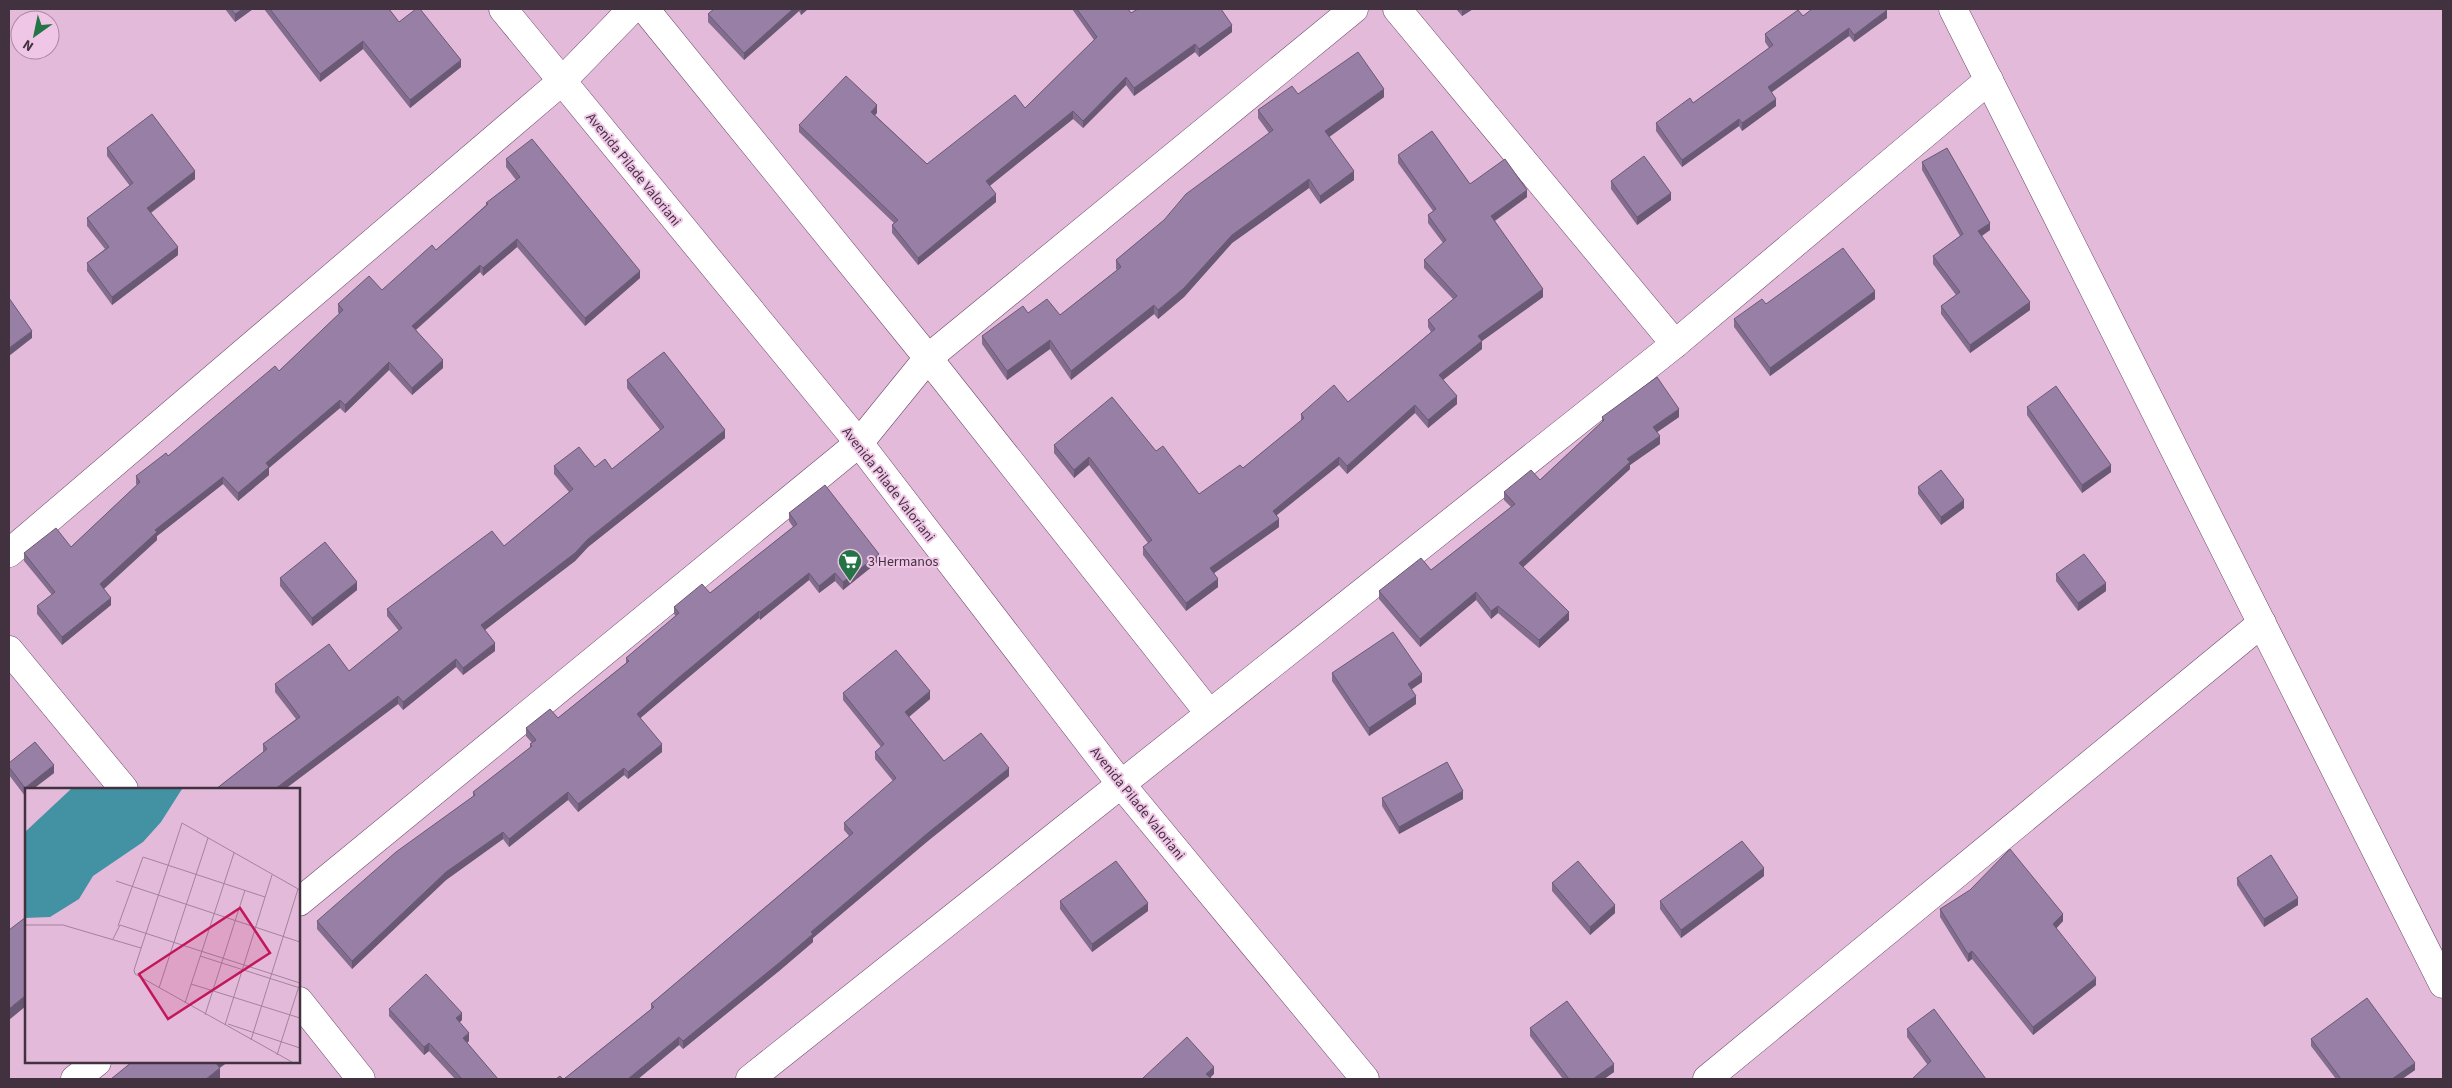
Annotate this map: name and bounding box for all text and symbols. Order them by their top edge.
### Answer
north arrow [10,10,60,60]
text: N [19,34,38,56]
street label: Avenida Pilade Valoriani [581,109,685,231]
street label: Avenida Pilade Valoriani [837,423,939,546]
supermarket icon: 3 Hermanos [837,548,863,582]
place label: 3 Hermanos [868,552,939,572]
street label: Avenida Pilade Valoriani [1085,743,1189,865]
inset map [25,788,300,1063]

